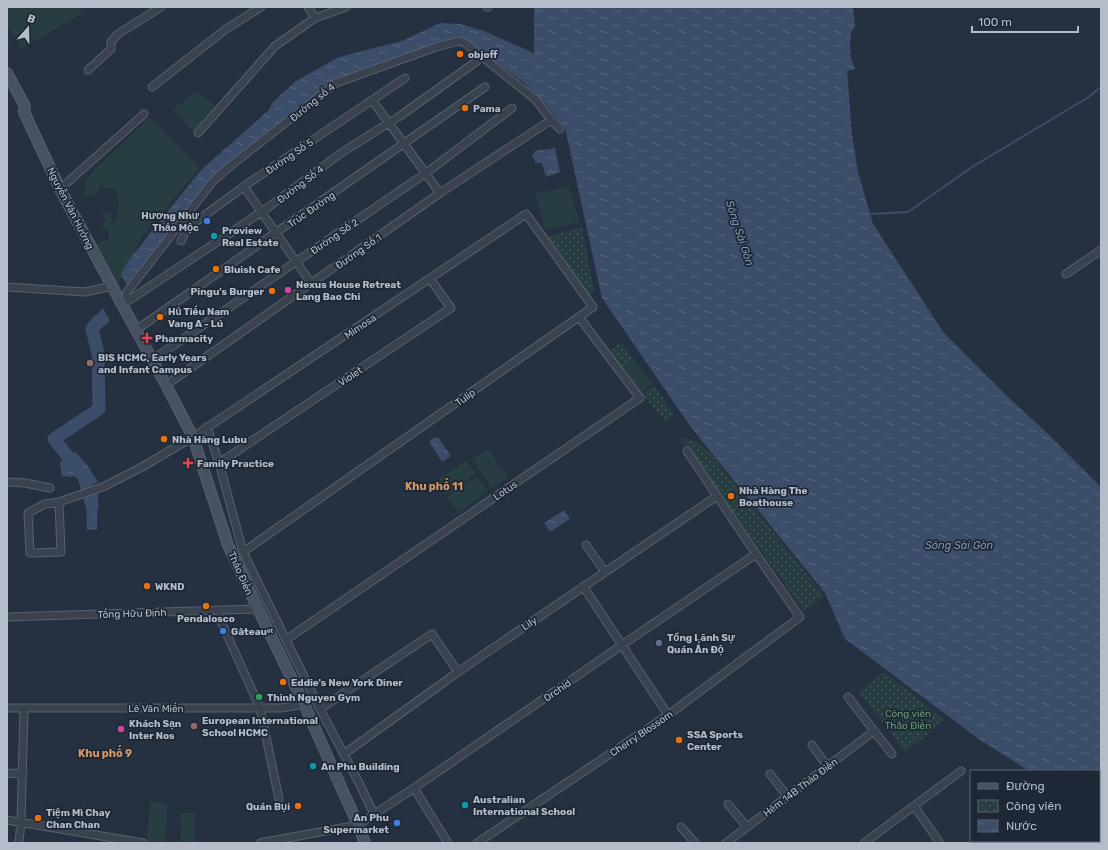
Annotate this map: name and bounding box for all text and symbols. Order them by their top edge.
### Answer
north arrow [8,8,48,48]
scale bar [972,8,1078,34]
text: B [25,12,37,27]
text: 100 m [978,15,1012,29]
marker: objoff [455,49,465,59]
place label: objoff [468,49,499,61]
street label: Đường số 4 [287,80,337,125]
marker: Pama [460,103,470,113]
place label: Pama [473,103,501,115]
street label: Đường Số 5 [263,135,316,177]
street label: Đường Số 4 [274,162,326,206]
street label: Nguyễn Văn Hưởng [44,165,96,252]
street label: Trúc Đường [286,189,338,231]
water label: Sông Sài Gòn [723,199,756,268]
place label: Hương Như Thảo Mộc [141,210,200,234]
street label: Đường Số 2 [308,215,361,257]
marker: Hương Như Thảo Mộc [202,216,212,226]
place label: Proview Real Estate [222,225,279,249]
marker: Proview Real Estate [209,231,219,241]
street label: Đường Số 1 [333,231,384,272]
marker: Bluish Cafe [211,264,221,274]
place label: Bluish Cafe [224,264,281,276]
place label: Nexus House Retreat Lang Bao Chi [296,279,401,303]
marker: Nexus House Retreat Lang Bao Chi [283,285,293,295]
place label: Pingu's Burger [191,286,264,298]
marker: Pingu's Burger [267,286,277,296]
place label: Hủ Tiếu Nam Vang A - Lú [168,305,229,330]
marker: Hủ Tiếu Nam Vang A - Lú [155,312,165,322]
street label: Mimosa [342,312,379,342]
marker: Pharmacity [142,333,152,343]
place label: Pharmacity [155,333,213,345]
place label: BIS HCMC, Early Years and Infant Campus [98,352,207,376]
marker: BIS HCMC, Early Years and Infant Campus [85,358,95,368]
street label: Violet [336,364,365,389]
street label: Tulip [453,387,478,409]
marker: Nhà Hàng Lubu [159,434,169,444]
place label: Nhà Hàng Lubu [172,434,247,446]
marker: Family Practice [182,457,194,469]
place label: Family Practice [197,458,274,470]
district label: Khu phố 11 [405,478,463,493]
street label: Lotus [491,479,520,503]
place label: Nhà Hàng The Boathouse [739,485,807,509]
marker: Nhà Hàng The Boathouse [726,491,736,501]
water label: Sông Sài Gòn [925,539,993,552]
street label: Thảo Điền [225,549,256,597]
marker: WKND [142,581,152,591]
place label: WKND [155,581,184,593]
marker: Pendalosco [201,601,211,611]
street label: Tống Hữu Định [97,606,167,621]
place label: Pendalosco [177,613,235,625]
street label: Lily [520,614,540,633]
marker: Gâteauᵉᵗ [218,626,228,636]
place label: Gâteauᵉᵗ [231,626,274,638]
place label: Tổng Lãnh Sự Quán Ấn Độ [667,632,736,656]
marker: Tổng Lãnh Sự Quán Ấn Độ [654,638,664,648]
marker: Eddie's New York Diner [278,677,288,687]
place label: Eddie's New York Diner [291,677,403,689]
street label: Orchid [542,677,574,704]
marker: Thinh Nguyen Gym [254,692,264,702]
place label: Thinh Nguyen Gym [267,692,360,704]
street label: Lê Văn Miến [128,702,184,715]
street label: Cherry Blossom [608,708,675,759]
park label: Công viên Thảo Điền [885,708,931,732]
place label: European International School HCMC [202,715,318,739]
place label: Khách Sạn Inter Nos [129,718,181,742]
marker: European International School HCMC [189,721,199,731]
marker: Khách Sạn Inter Nos [116,724,126,734]
place label: SSA Sports Center [687,729,743,753]
marker: SSA Sports Center [674,735,684,745]
district label: Khu phố 9 [78,745,132,760]
street label: Hẻm 14B Thảo Điền [760,755,840,820]
marker: An Phu Building [308,761,318,771]
place label: An Phu Building [321,761,400,773]
legend [970,770,1100,842]
text: Đường [1006,779,1045,793]
place label: Australian International School [473,794,575,818]
text: Công viên [1006,799,1061,813]
marker: Australian International School [460,800,470,810]
place label: Quán Bụi [246,801,290,813]
marker: Quán Bụi [293,801,303,811]
place label: Tiệm Mì Chay Chan Chan [46,807,110,831]
place label: An Phu Supermarket [323,812,389,836]
marker: Tiệm Mì Chay Chan Chan [33,813,43,823]
marker: An Phu Supermarket [392,818,402,828]
text: Nước [1006,819,1037,833]

